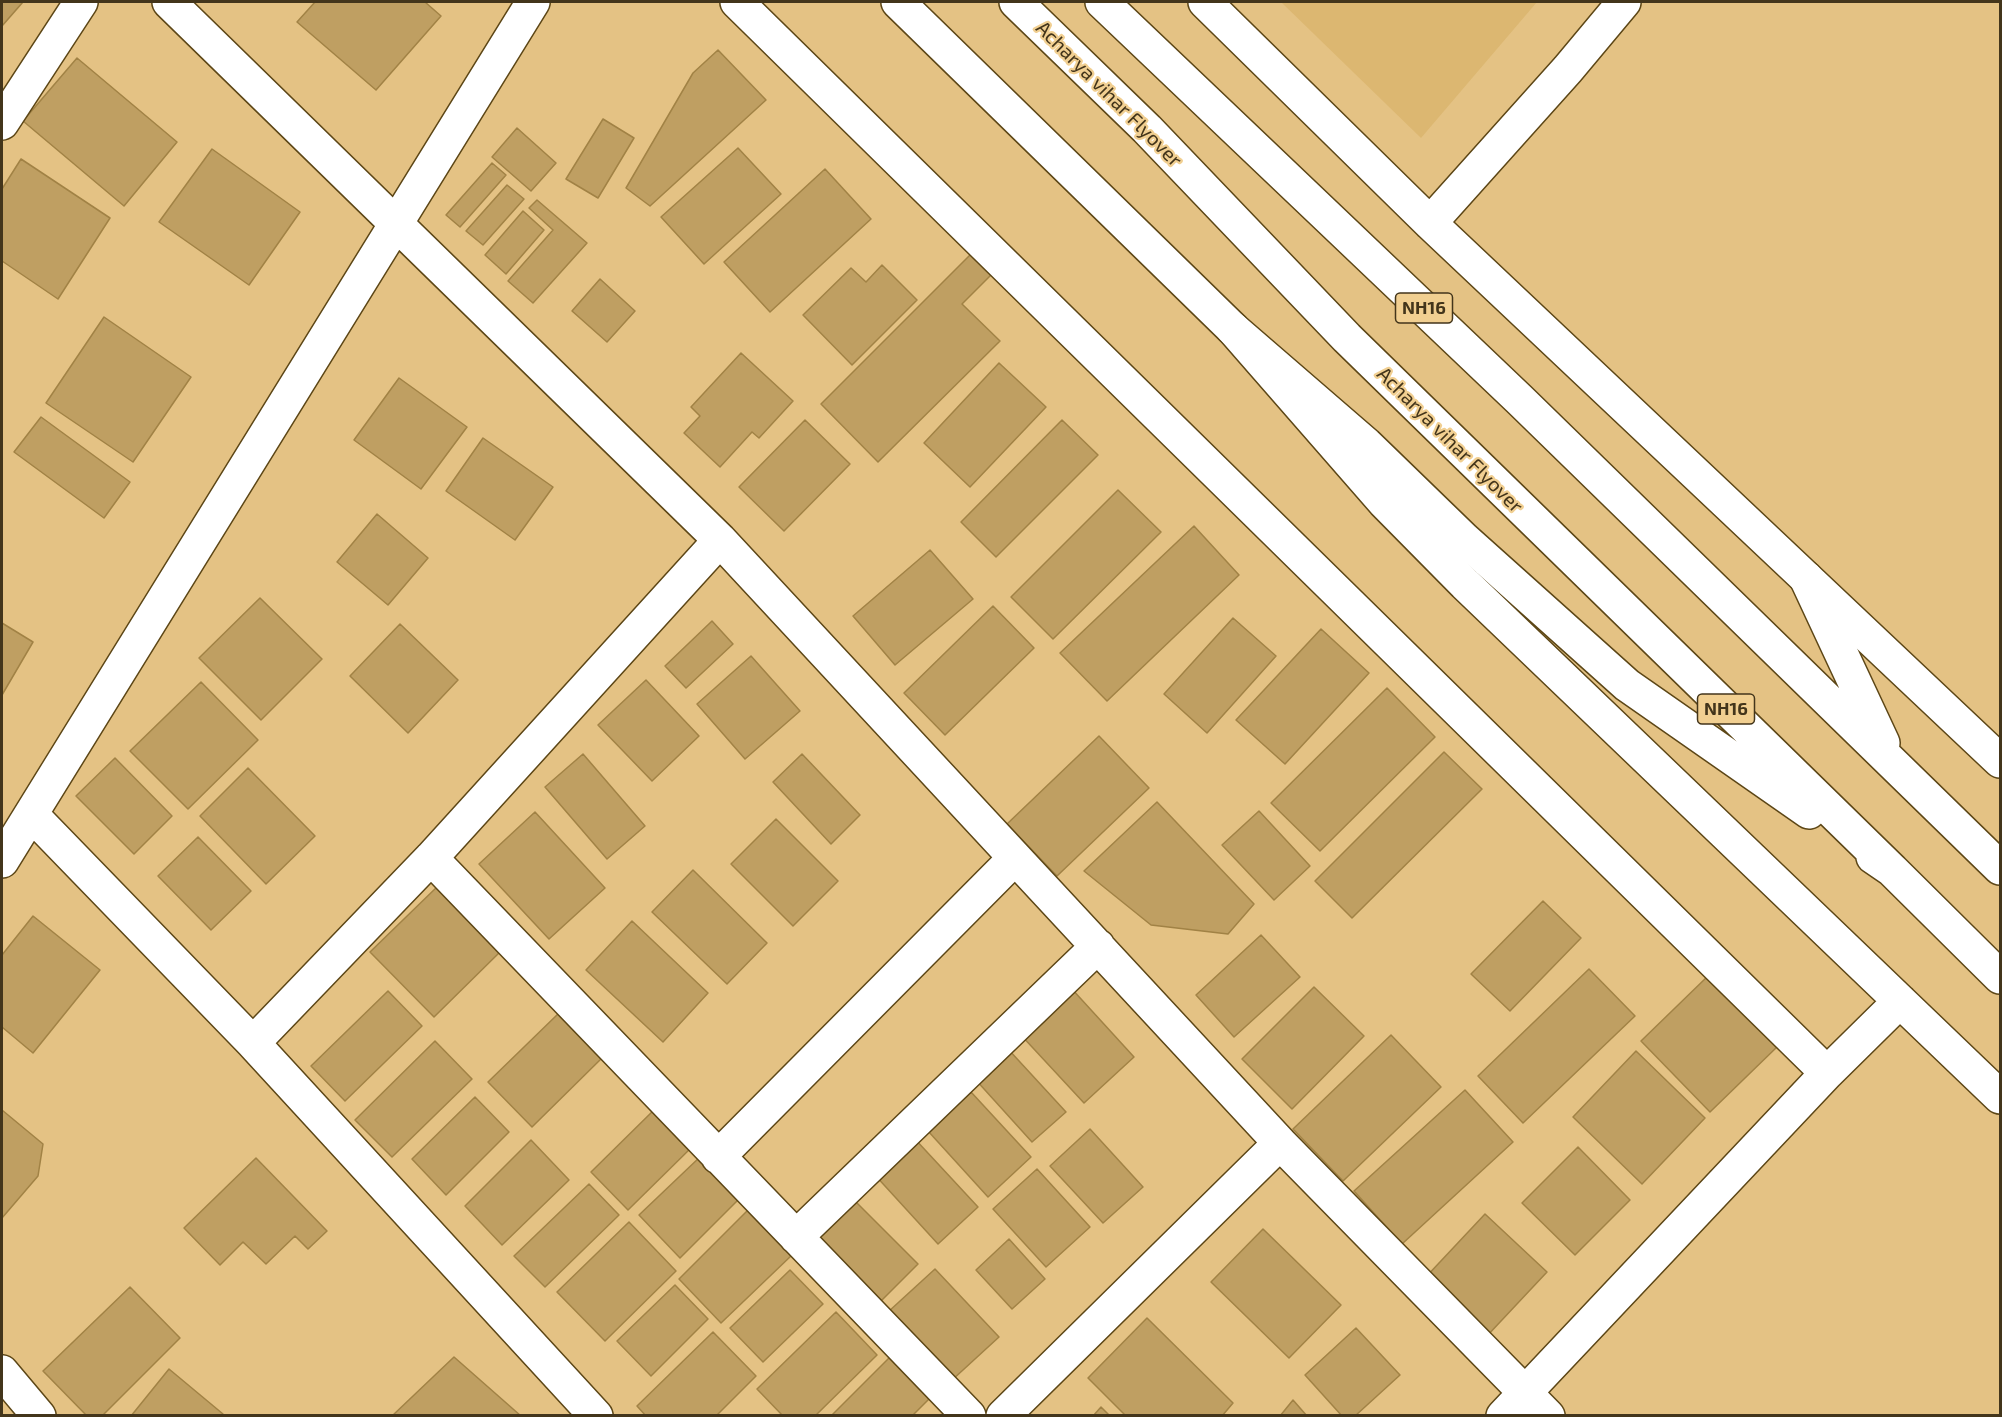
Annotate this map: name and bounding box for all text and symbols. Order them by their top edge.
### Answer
street label: Acharya vihar Flyover [1031,16,1187,172]
road number: NH16 [1396,293,1452,323]
street label: Acharya vihar Flyover [1372,362,1528,518]
road number: NH16 [1698,694,1754,724]

